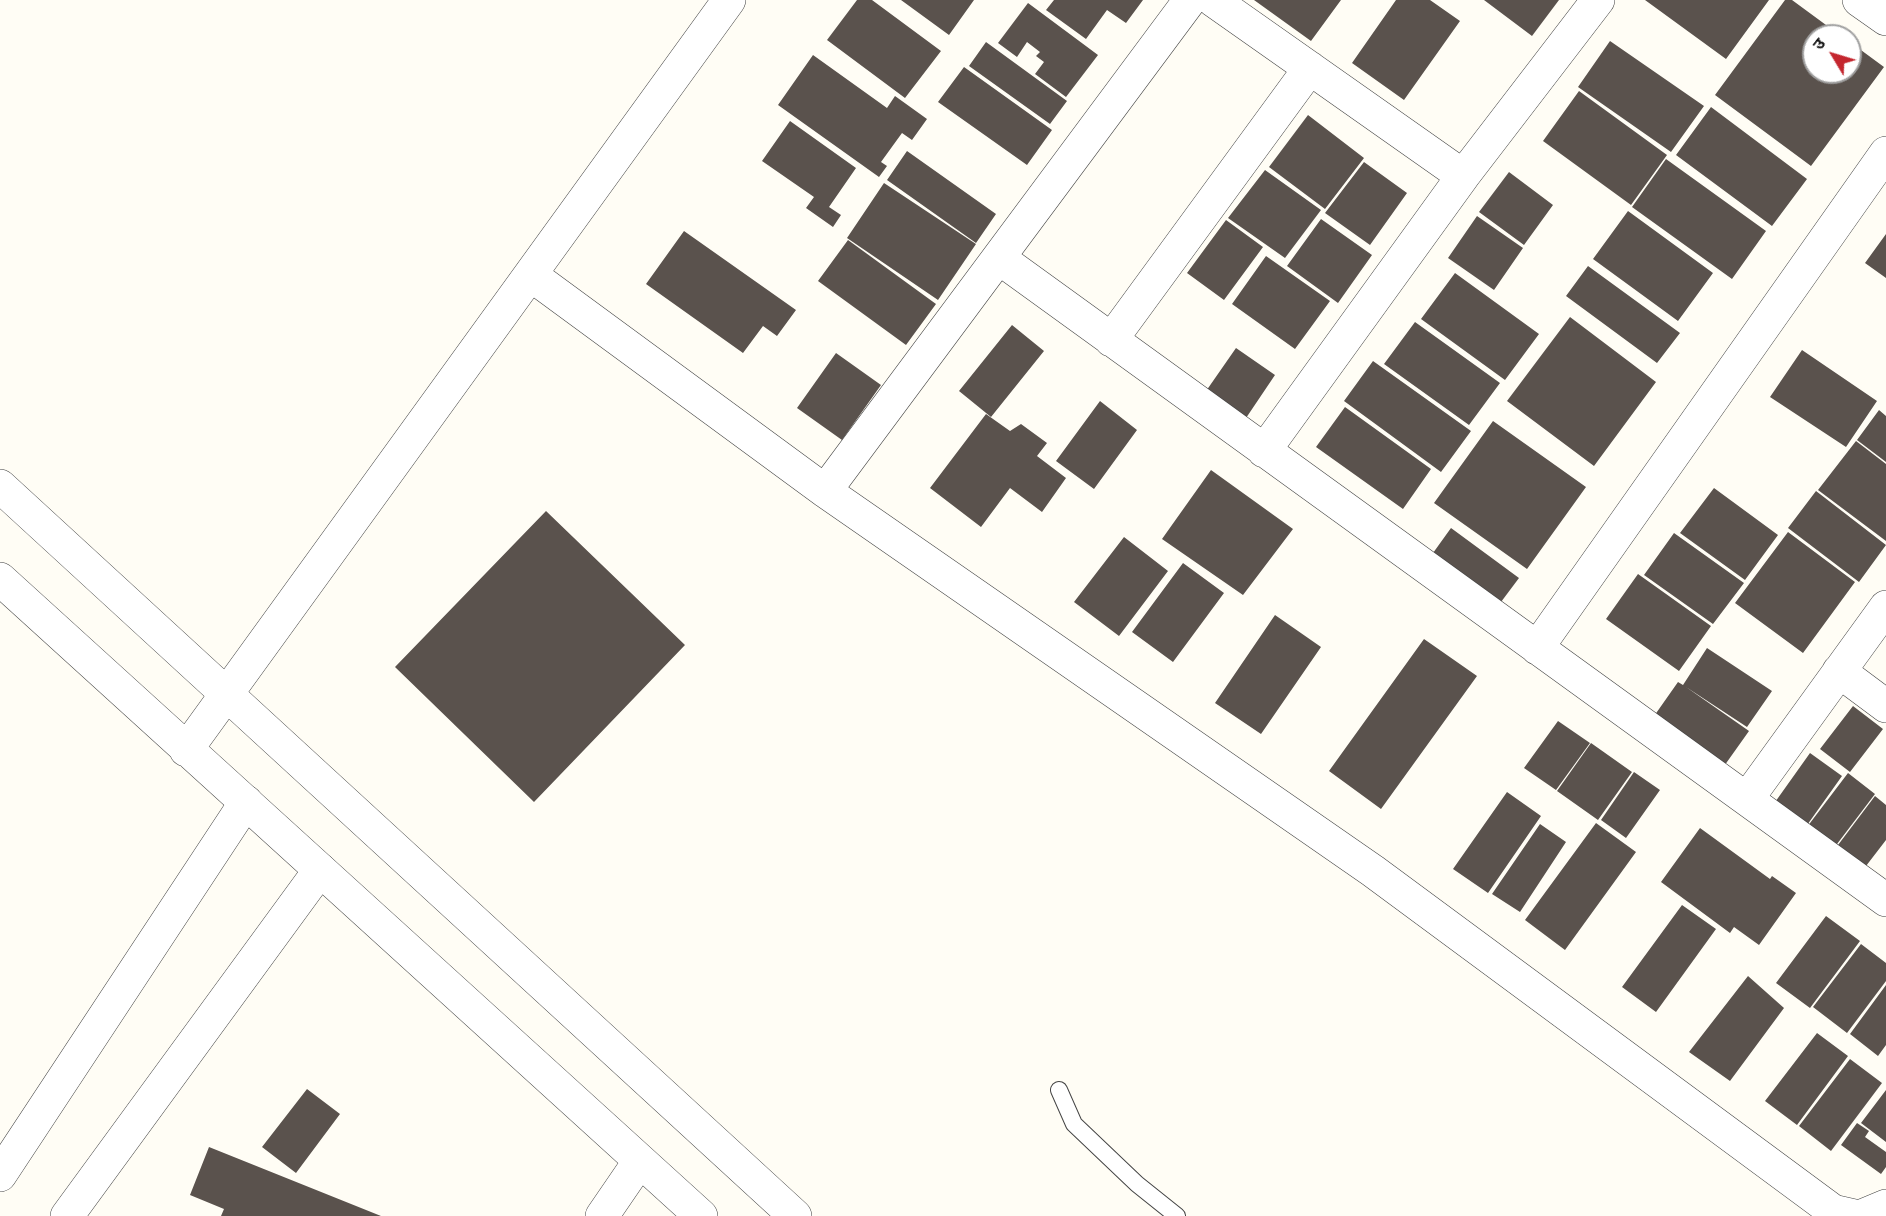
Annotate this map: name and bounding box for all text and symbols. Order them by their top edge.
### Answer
north arrow [1802,24,1862,84]
text: उ [1809,34,1829,53]

